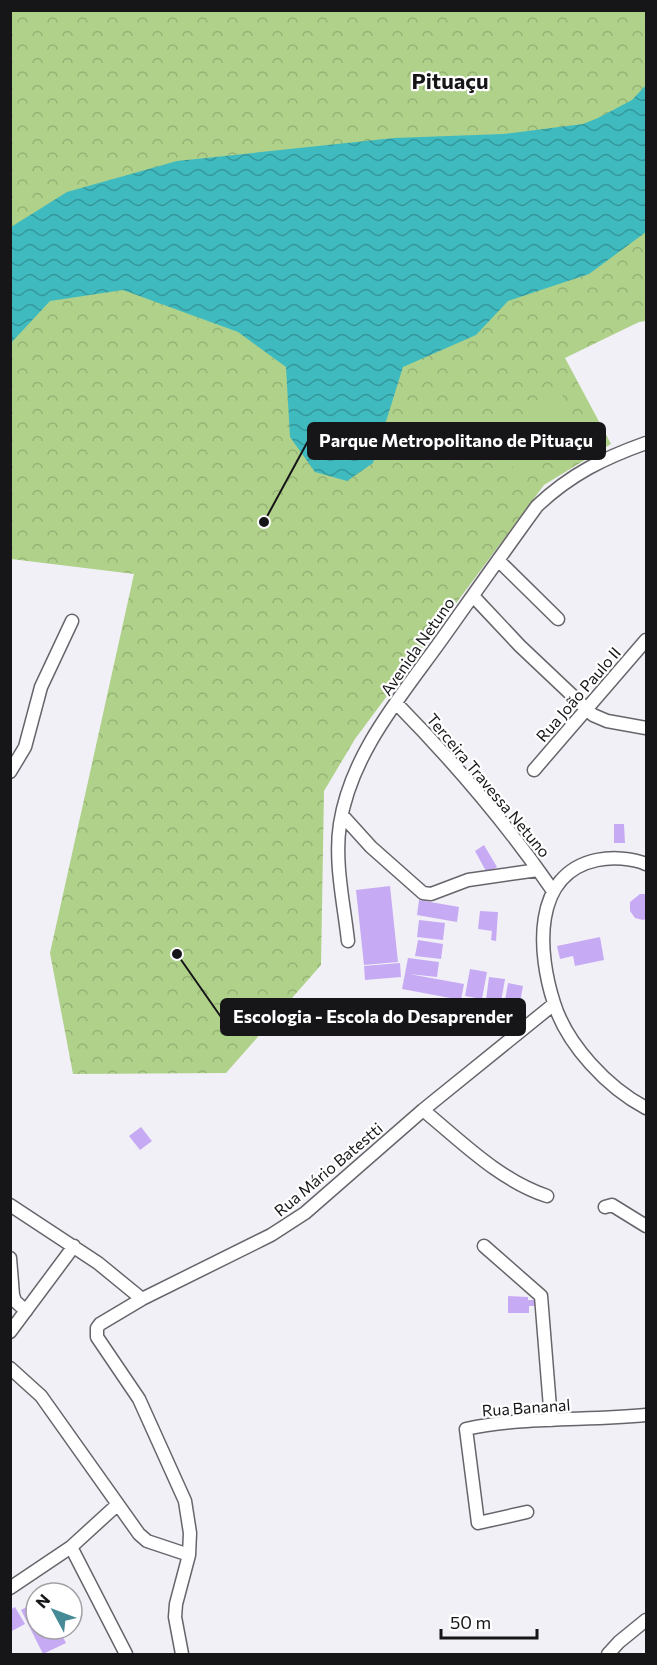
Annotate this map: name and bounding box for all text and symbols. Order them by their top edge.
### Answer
district label: Pituaçu [411,67,489,94]
callout: Parque Metropolitano de Pituaçu [308,423,605,459]
text: Parque Metropolitano de Pituaçu [319,429,593,451]
street label: Avenida Netuno [376,593,458,699]
street label: Rua João Paulo II [532,643,624,745]
street label: Terceira Travessa Netuno [423,709,555,861]
callout: Escologia - Escola do Desaprender [221,999,525,1035]
text: Escologia - Escola do Desaprender [233,1005,513,1027]
street label: Rua Mário Batestti [270,1118,386,1220]
street label: Rua Bananal [481,1394,571,1420]
north arrow [24,1581,84,1641]
text: N [31,1590,53,1612]
scale bar [441,1602,537,1640]
text: 50 m [450,1611,491,1633]

